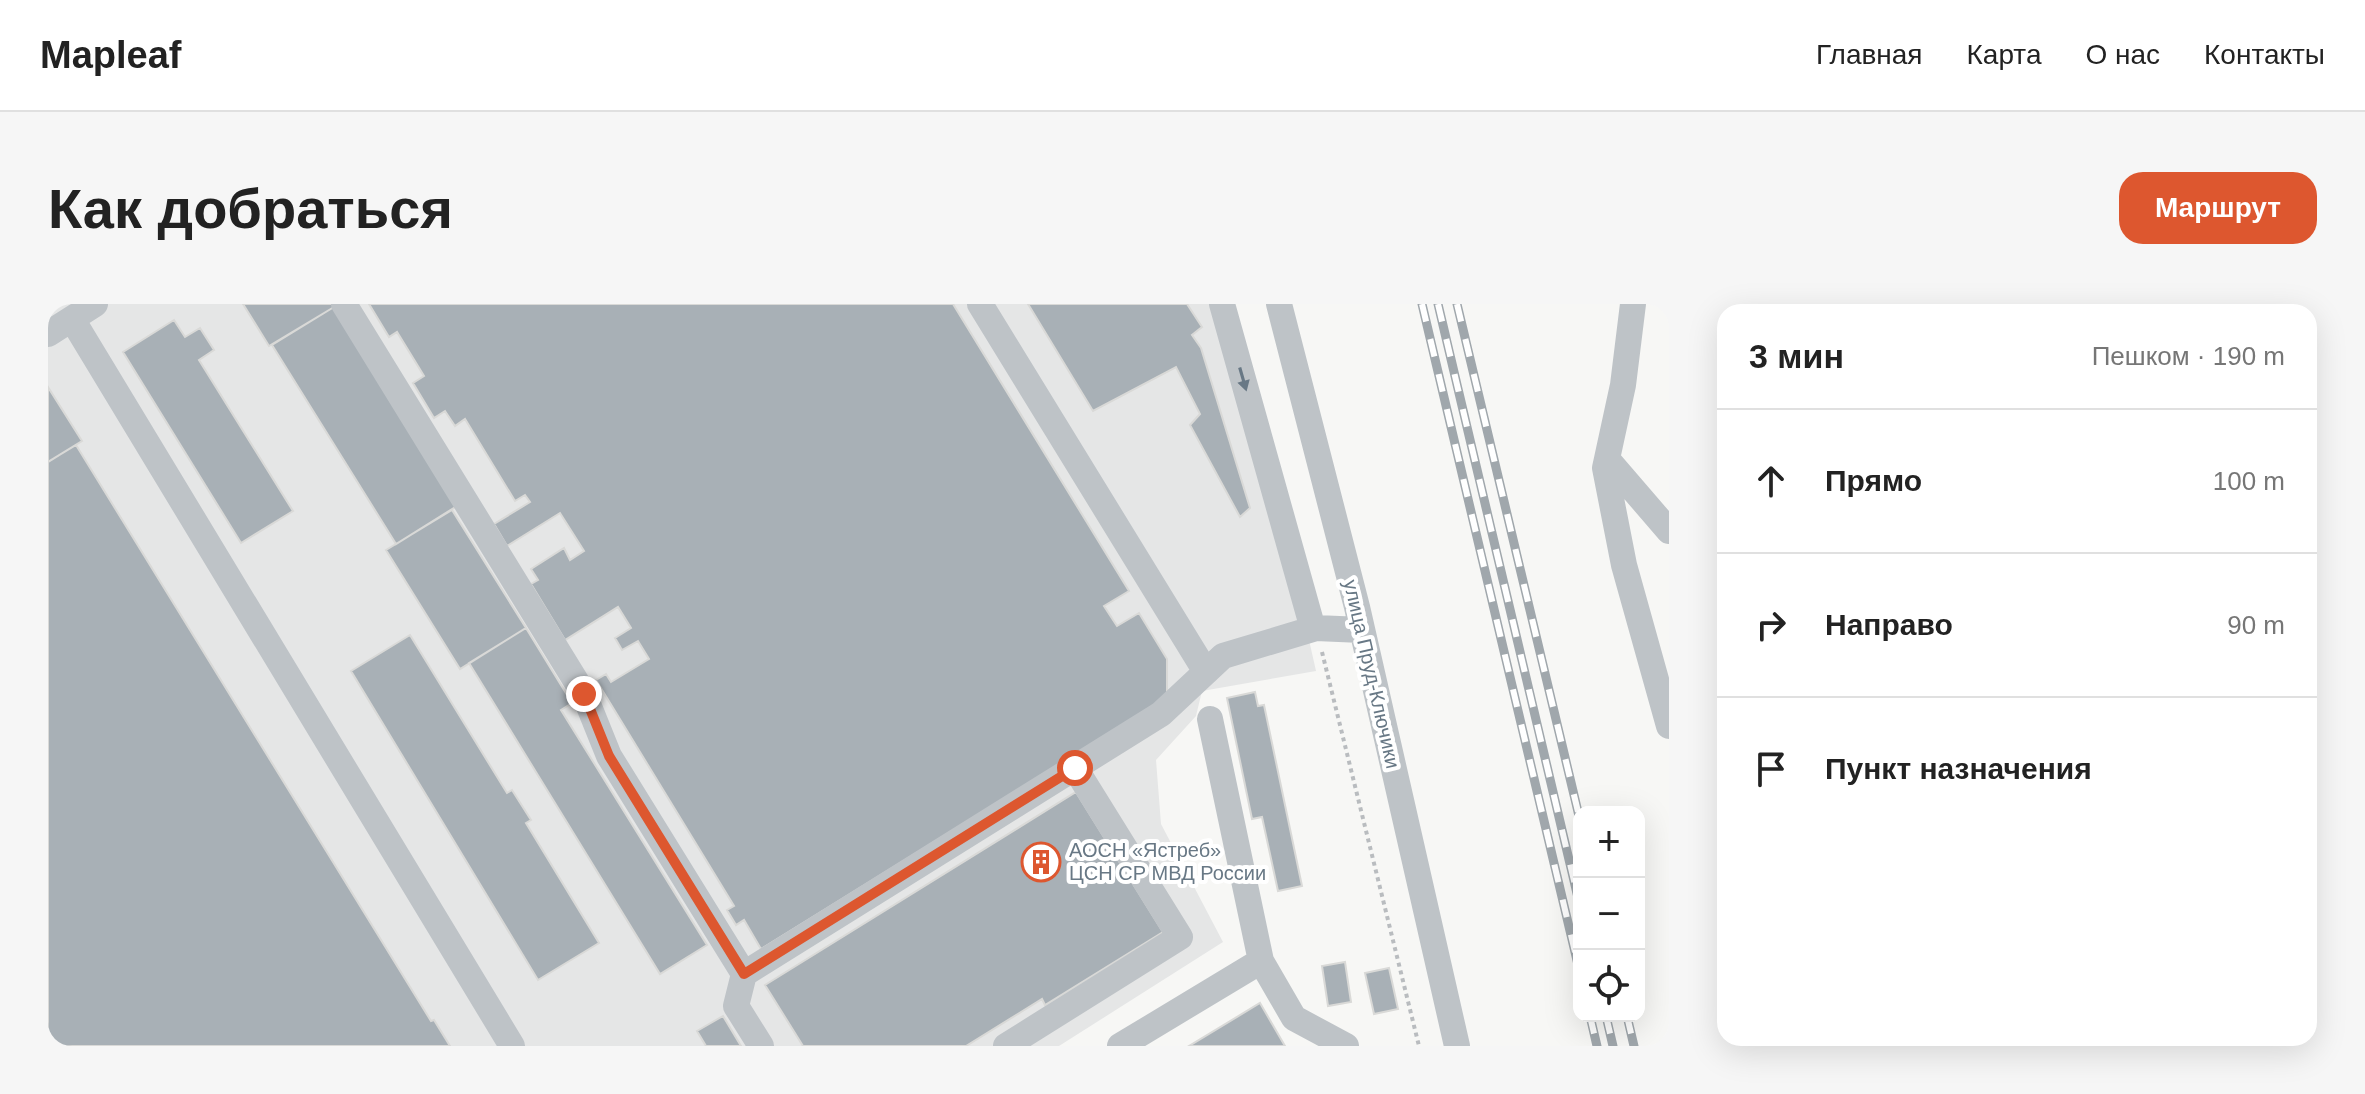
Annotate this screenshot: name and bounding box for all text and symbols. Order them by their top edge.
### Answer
text: Mapleaf [40,34,181,76]
text: Главная [1816,39,1923,70]
text: Карта [1967,39,2041,70]
text: О нас [2085,39,2160,70]
text: Контакты [2204,39,2325,70]
button: Маршрут [2119,172,2317,244]
text: Как добраться [48,177,453,240]
text: 3 мин [1749,337,1844,375]
text: Пешком · 190 m [2092,341,2285,371]
one-way arrow [1237,367,1249,392]
icon: ahead [1749,459,1793,503]
text: Прямо [1825,464,1922,497]
text: 100 m [2213,466,2285,496]
street label: улица Пруд-Ключики [1340,578,1404,770]
icon: right [1749,603,1793,647]
text: Направо [1825,608,1953,641]
text: 90 m [2227,610,2285,640]
route end [566,676,602,712]
icon: arrive [1749,747,1793,791]
route start [1057,750,1093,786]
text: Пункт назначения [1825,752,2092,785]
map controls [1573,806,1645,1022]
button: + [1573,806,1645,878]
place label: АОСН «Ястреб» ЦСН СР МВД России [1069,839,1266,884]
building icon: АОСН «Ястреб» ЦСН СР МВД России [1020,841,1062,883]
button: − [1573,878,1645,950]
button: locate [1573,950,1645,1022]

